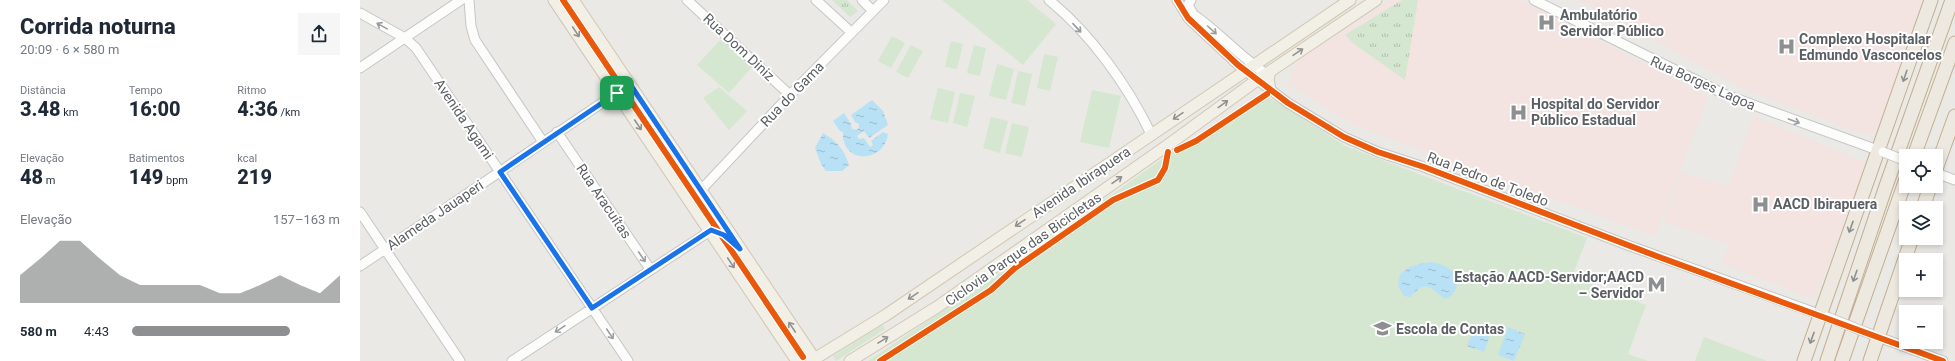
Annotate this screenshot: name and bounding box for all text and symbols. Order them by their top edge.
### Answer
place label: Ambulatório Servidor Público [1560,7,1664,39]
street label: Rua Dom Diniz [700,10,778,84]
button: share [298,13,340,55]
hospital icon: Ambulatório Servidor Público [1537,13,1557,33]
text: Corrida noturna [20,14,176,39]
one-way arrow [377,21,389,29]
one-way arrow [1072,22,1081,32]
one-way arrow [572,26,580,38]
one-way arrow [1207,26,1217,35]
place label: Complexo Hospitalar Edmundo Vasconcelos [1799,31,1942,63]
hospital icon: Complexo Hospitalar Edmundo Vasconcelos [1776,37,1796,57]
text: 20:09 · 6 × 580 m [20,42,119,57]
one-way arrow [1292,48,1303,56]
street label: Rua Borges Lagoa [1648,53,1758,113]
street label: Rua do Gama [757,58,827,130]
one-way arrow [1900,70,1908,82]
street label: Avenida Agami [431,76,497,162]
pin [600,76,634,110]
icon: arrive [606,82,628,104]
text: Distância [20,84,66,97]
text: Tempo [129,84,163,97]
text: Ritmo [237,84,266,97]
place label: Hospital do Servidor Público Estadual [1531,96,1659,128]
text: 3.48 [20,97,61,121]
text: 16:00 [129,97,181,121]
text: 4:36 [237,97,278,121]
one-way arrow [1218,100,1229,109]
hospital icon: Hospital do Servidor Público Estadual [1508,102,1528,122]
text: km [61,106,78,119]
text: /km [278,106,300,119]
one-way arrow [1173,112,1184,120]
one-way arrow [1788,117,1800,125]
one-way arrow [635,119,643,131]
street label: Avenida Ibirapuera [1029,143,1133,221]
street label: Rua Pedro de Toledo [1425,149,1551,209]
map controls [1899,149,1943,349]
button: locate [1899,149,1943,193]
text: Elevação [20,152,64,165]
text: Batimentos [129,152,185,165]
text: kcal [237,152,257,165]
street label: Rua Aracuítas [573,161,635,241]
text: 48 [20,165,43,189]
text: 149 [129,165,163,189]
text: 219 [237,165,272,189]
text: m [43,174,55,187]
text: bpm [163,174,188,187]
one-way arrow [1112,176,1123,184]
street label: Alameda Jauaperi [384,177,486,253]
street label: Ciclovia Parque das Bicicletas [942,189,1104,309]
hospital icon: AACD Ibirapuera [1750,194,1770,214]
place label: AACD Ibirapuera [1773,196,1878,212]
button: layers [1899,201,1943,245]
text: Elevação [20,212,72,227]
text: 157–163 m [273,212,340,227]
one-way arrow [1015,219,1026,227]
one-way arrow [1847,221,1855,233]
one-way arrow [638,251,646,262]
button: + [1899,253,1943,297]
one-way arrow [728,257,736,269]
place label: Estação AACD-Servidor;AACD – Servidor [1454,269,1644,301]
one-way arrow [1851,269,1858,282]
metro station icon: Estação AACD-Servidor;AACD – Servidor [1647,275,1667,295]
one-way arrow [908,292,919,300]
button: − [1899,305,1943,349]
school or university icon: Escola de Contas [1373,319,1393,339]
one-way arrow [788,321,797,332]
place label: Escola de Contas [1396,321,1504,337]
text: 580 m [20,324,57,339]
text: 4:43 [84,324,109,339]
one-way arrow [554,325,565,334]
one-way arrow [606,329,614,340]
one-way arrow [1808,332,1816,344]
one-way arrow [877,336,889,344]

